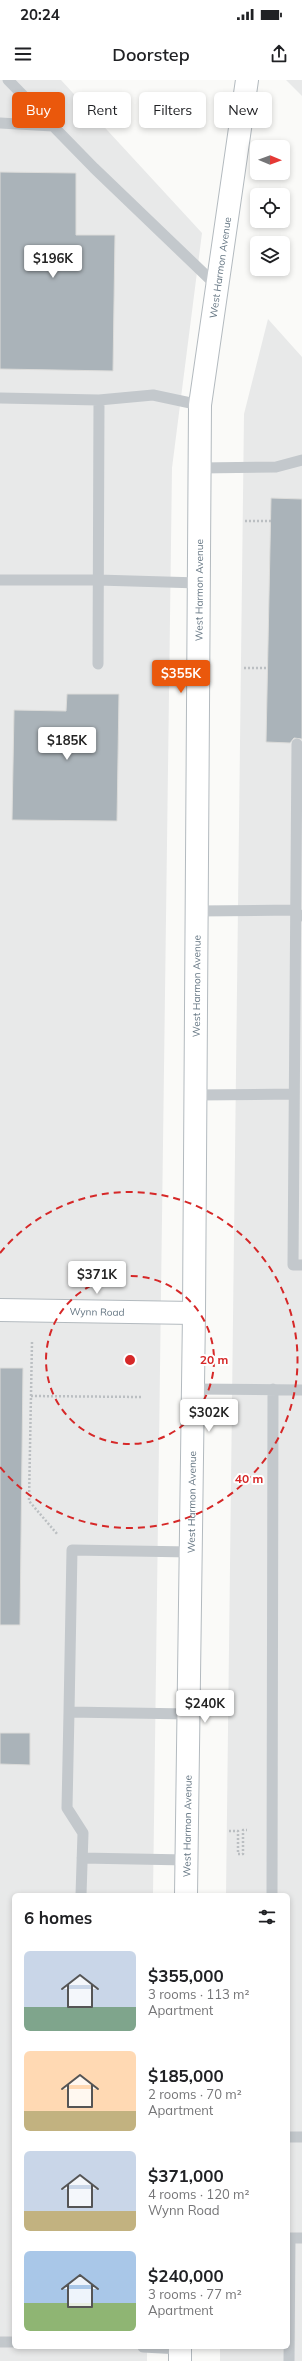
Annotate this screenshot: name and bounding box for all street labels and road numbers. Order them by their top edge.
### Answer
street label: West Harmon Avenue [206,216,234,319]
street label: West Harmon Avenue [192,539,206,641]
street label: West Harmon Avenue [189,935,203,1037]
street label: Wynn Road [69,1305,125,1318]
street label: West Harmon Avenue [184,1451,199,1553]
street label: West Harmon Avenue [180,1775,194,1877]

